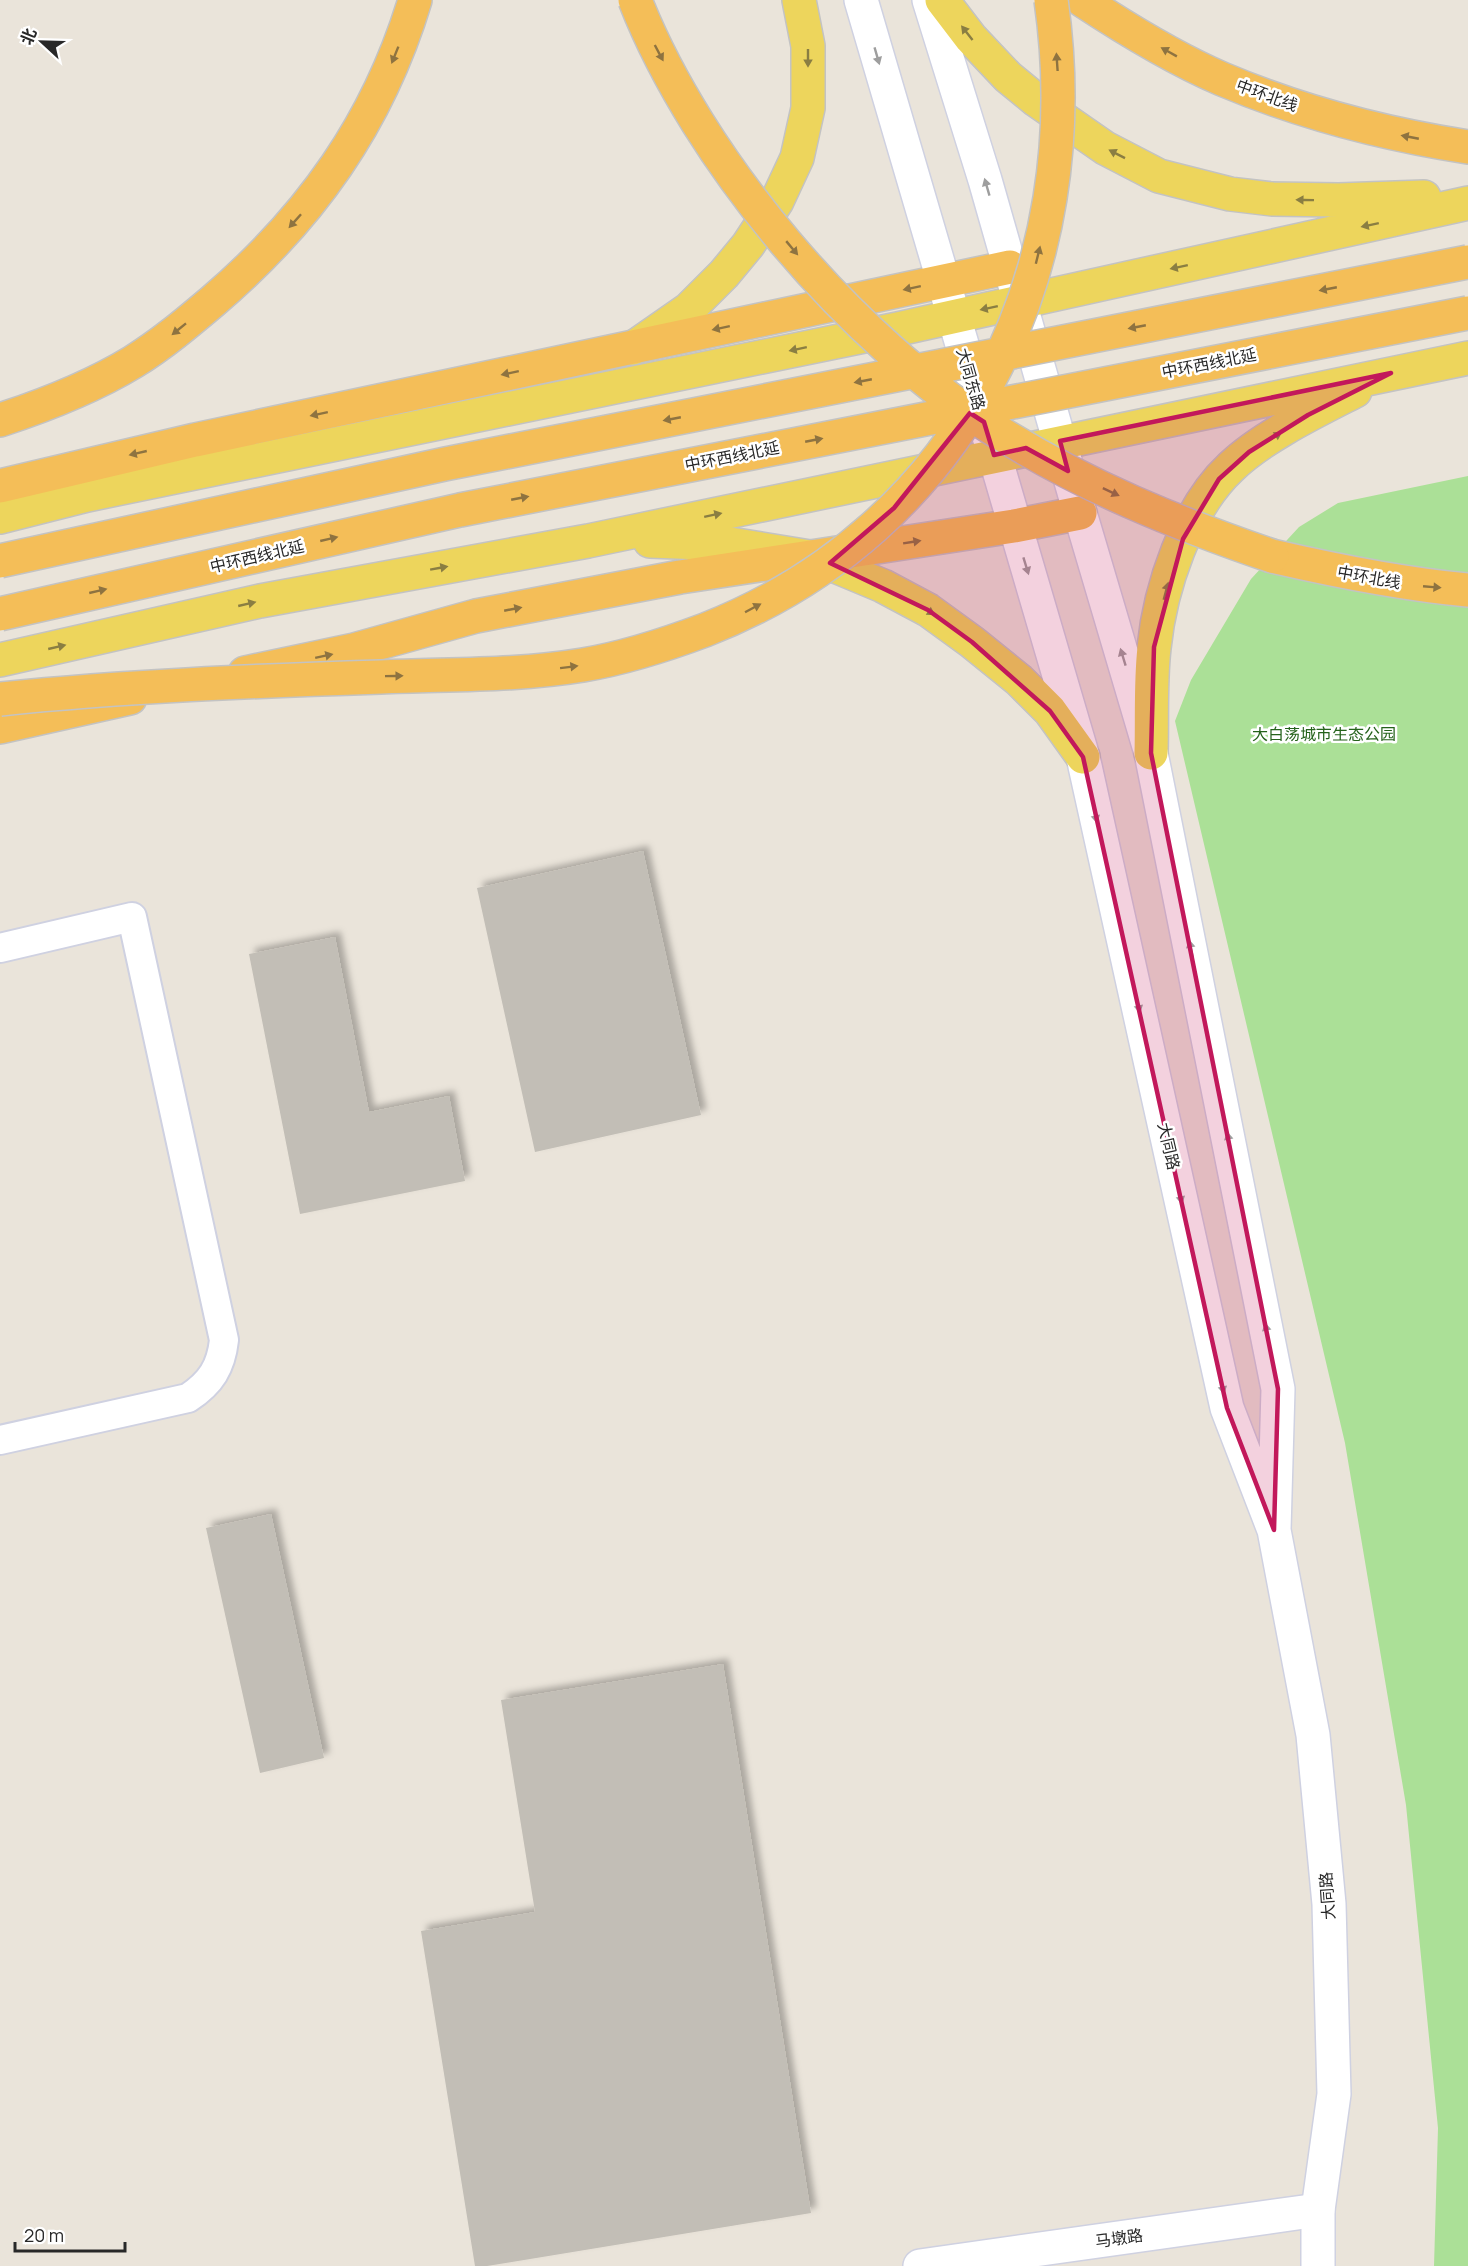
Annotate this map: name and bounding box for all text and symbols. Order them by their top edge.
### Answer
north arrow [12,12,72,72]
text: 北 [15,25,41,48]
one-way arrow [961,25,973,40]
one-way arrow [654,45,664,62]
one-way arrow [390,46,399,64]
one-way arrow [1161,46,1177,57]
one-way arrow [873,47,883,65]
one-way arrow [803,48,813,67]
one-way arrow [1052,52,1062,71]
street label: 中环北线 [1233,74,1301,116]
one-way arrow [1401,132,1420,141]
one-way arrow [1109,150,1126,159]
one-way arrow [982,178,991,196]
one-way arrow [1295,195,1314,204]
one-way arrow [289,213,302,228]
one-way arrow [1361,220,1379,230]
one-way arrow [786,240,799,256]
one-way arrow [1033,246,1043,264]
one-way arrow [1170,262,1189,272]
one-way arrow [902,284,921,293]
one-way arrow [1319,285,1338,294]
one-way arrow [980,304,998,314]
one-way arrow [171,323,187,336]
one-way arrow [1127,323,1146,332]
one-way arrow [712,324,730,334]
street label: 中环西线北延 [1160,343,1258,383]
one-way arrow [789,345,808,354]
street label: 大同东路 [952,345,990,413]
one-way arrow [500,369,519,378]
one-way arrow [854,377,873,386]
one-way arrow [310,409,328,419]
one-way arrow [662,415,681,424]
one-way arrow [1266,431,1282,442]
one-way arrow [805,435,824,444]
street label: 中环西线北延 [683,436,781,476]
one-way arrow [129,449,148,459]
one-way arrow [1103,487,1121,497]
one-way arrow [510,493,529,502]
one-way arrow [703,510,722,519]
street label: 中环西线北延 [208,534,306,578]
one-way arrow [320,534,338,544]
one-way arrow [903,538,922,547]
one-way arrow [1022,557,1031,575]
street label: 中环北线 [1336,561,1402,593]
one-way arrow [430,564,449,573]
one-way arrow [1162,582,1171,600]
one-way arrow [1423,582,1442,592]
one-way arrow [89,586,107,596]
one-way arrow [238,599,257,608]
one-way arrow [745,603,762,613]
one-way arrow [504,604,523,613]
one-way arrow [919,605,935,616]
one-way arrow [48,642,67,651]
one-way arrow [1118,648,1127,666]
one-way arrow [315,651,334,660]
one-way arrow [559,662,578,672]
one-way arrow [384,671,403,681]
park label: 大白荡城市生态公园 [1252,723,1396,745]
one-way arrow [1091,805,1100,824]
one-way arrow [1185,940,1195,959]
one-way arrow [1133,995,1143,1014]
street label: 大同路 [1153,1120,1185,1172]
one-way arrow [1224,1131,1233,1150]
one-way arrow [1176,1186,1185,1205]
one-way arrow [1262,1322,1271,1341]
one-way arrow [1218,1376,1228,1394]
street label: 大同路 [1314,1871,1340,1921]
scale bar [15,2215,124,2253]
text: 20 m [24,2223,64,2247]
street label: 马墩路 [1094,2224,1144,2252]

